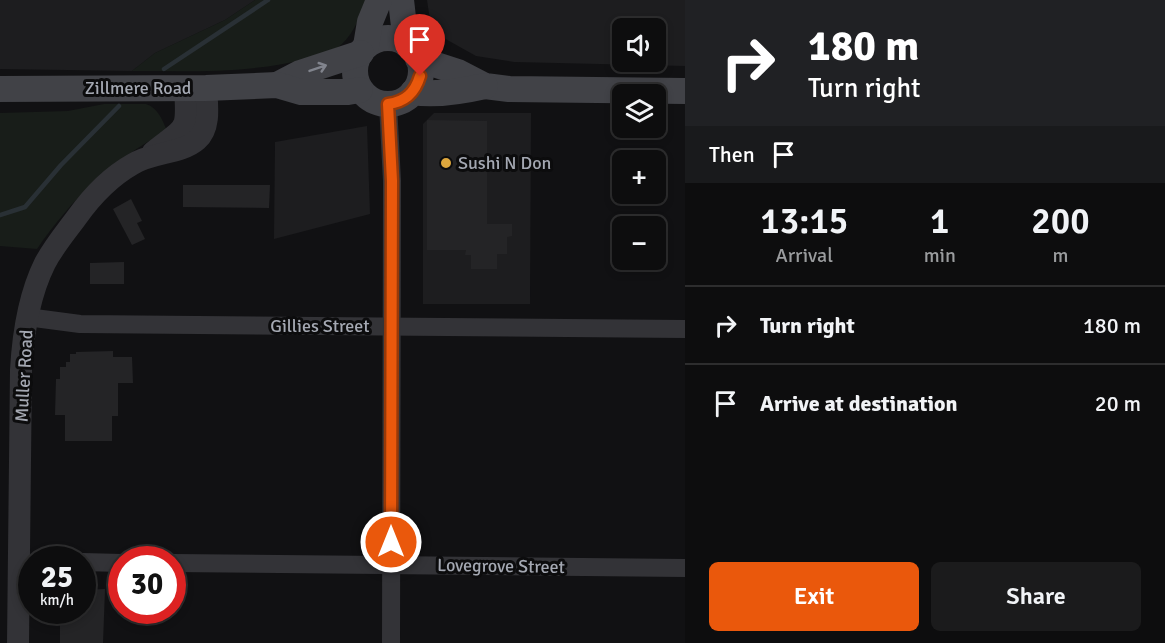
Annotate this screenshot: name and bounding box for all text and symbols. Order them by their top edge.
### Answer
pin [394,14,445,76]
map controls [612,18,666,270]
button: sound [612,18,666,72]
text: 180 m [808,21,919,72]
icon: arrive [403,23,436,56]
icon: right [709,24,787,102]
one-way arrow [308,61,327,72]
text: Turn right [808,72,921,105]
street label: Zillmere Road [85,77,191,99]
button: layers [612,84,666,138]
icon: arrive [767,138,800,171]
text: Then [709,141,755,168]
button: + [612,150,666,204]
place label: Sushi N Don [458,152,551,174]
marker: Sushi N Don [439,156,453,170]
text: 13:15 [760,199,848,244]
text: 1 [930,199,950,244]
text: 200 [1031,199,1090,244]
button: − [612,216,666,270]
text: Arrival [776,243,833,268]
text: min [924,243,956,268]
text: m [1052,243,1068,268]
icon: right [709,309,742,342]
text: Turn right [760,312,855,339]
text: 180 m [1083,312,1141,339]
street label: Gillies Street [270,315,370,337]
street label: Muller Road [11,329,37,423]
icon: arrive [709,387,742,420]
text: Arrive at destination [760,390,957,417]
text: 20 m [1095,390,1141,417]
position arrow [359,510,423,574]
speed limit sign: 30 [108,546,186,624]
street label: Lovegrove Street [437,554,565,578]
text: 25 [41,559,73,596]
button: Exit [709,562,919,631]
button: Share [931,562,1141,631]
text: km/h [40,591,74,609]

